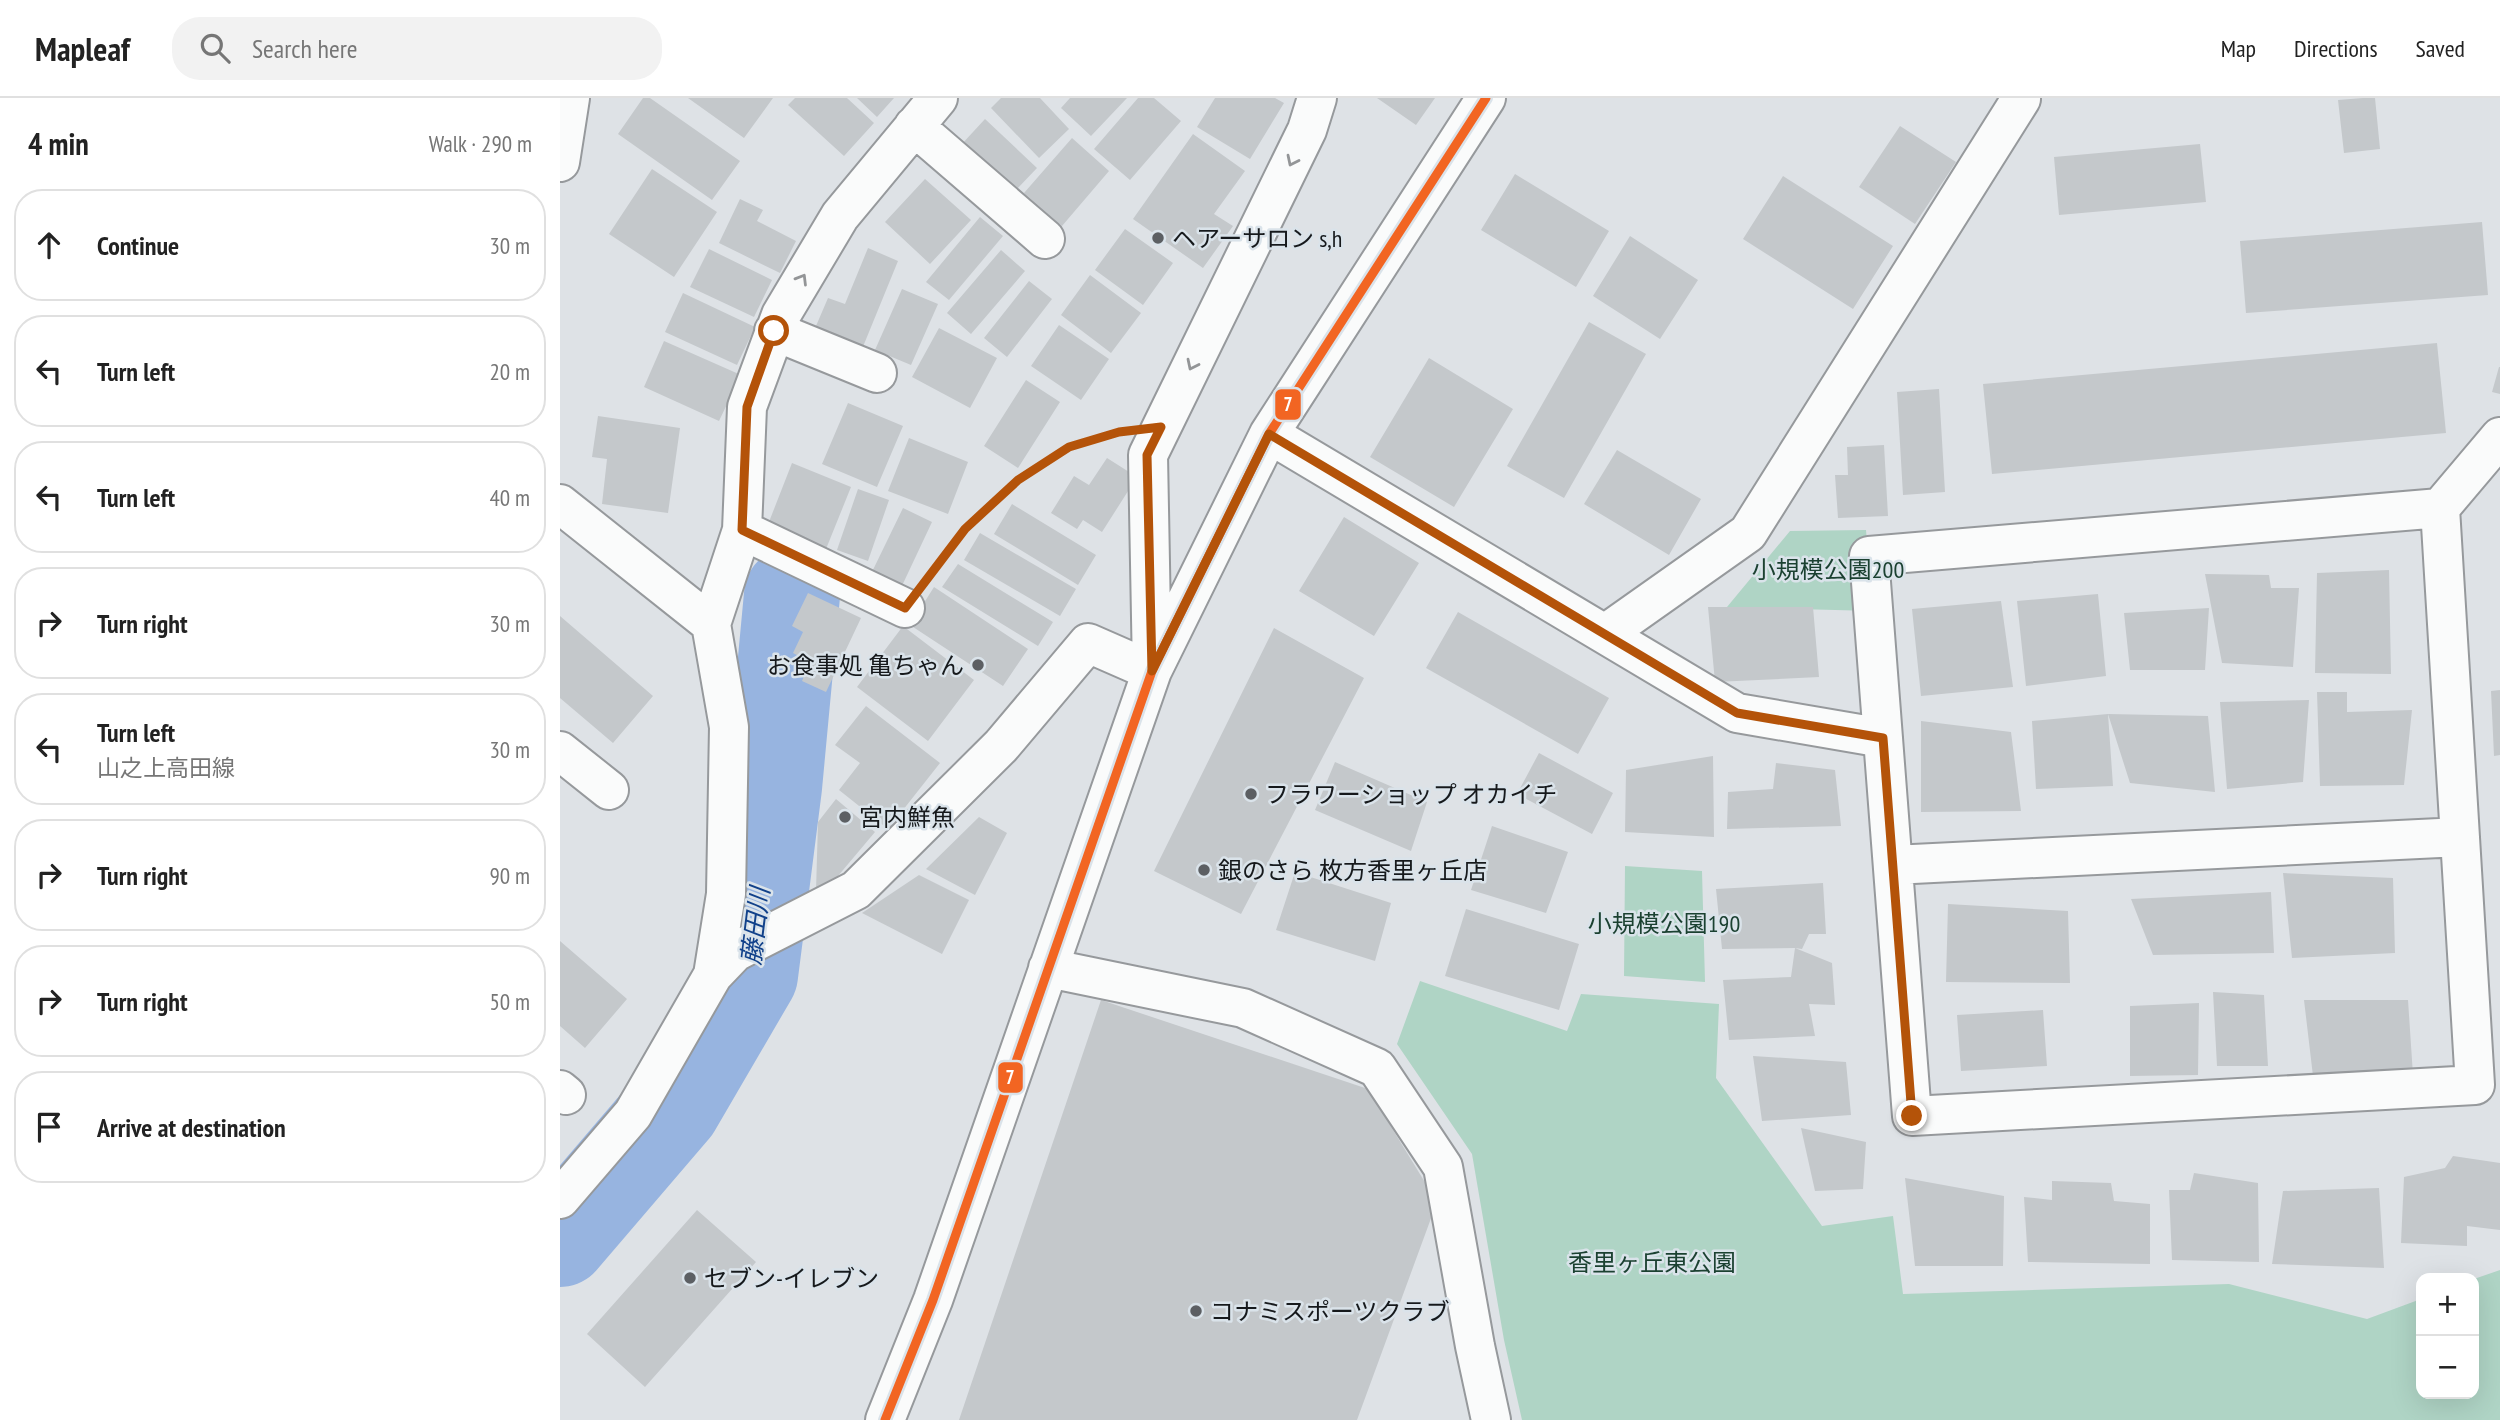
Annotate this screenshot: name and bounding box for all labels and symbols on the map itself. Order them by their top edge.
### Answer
one-way arrow [1287,154,1301,166]
place label: ヘアーサロン s,h [1172,223,1342,254]
marker: ヘアーサロン s,h [1150,230,1166,246]
one-way arrow [794,274,807,286]
route start [758,315,789,346]
one-way arrow [1186,358,1200,370]
line badge: 7 [1274,388,1302,421]
text: 7 [1283,392,1293,416]
park label: 小規模公園200 [1752,554,1904,585]
place label: お食事処 亀ちゃん [767,650,964,681]
marker: お食事処 亀ちゃん [970,657,986,673]
place label: フラワーショップ オカイチ [1265,779,1558,810]
marker: フラワーショップ オカイチ [1243,786,1259,802]
place label: 宮内鮮魚 [859,802,955,833]
marker: 宮内鮮魚 [837,809,853,825]
place label: 銀のさら 枚方香里ヶ丘店 [1218,855,1487,886]
marker: 銀のさら 枚方香里ヶ丘店 [1196,862,1212,878]
water label: 藤田川 [734,882,776,967]
park label: 小規模公園190 [1588,908,1740,939]
line badge: 7 [997,1061,1024,1094]
text: 7 [1005,1065,1015,1089]
route end [1896,1100,1927,1131]
park label: 香里ヶ丘東公園 [1568,1247,1736,1278]
place label: セブン-イレブン [704,1263,879,1294]
marker: セブン-イレブン [682,1270,698,1286]
place label: コナミスポーツクラブ [1210,1296,1450,1327]
marker: コナミスポーツクラブ [1188,1303,1204,1319]

